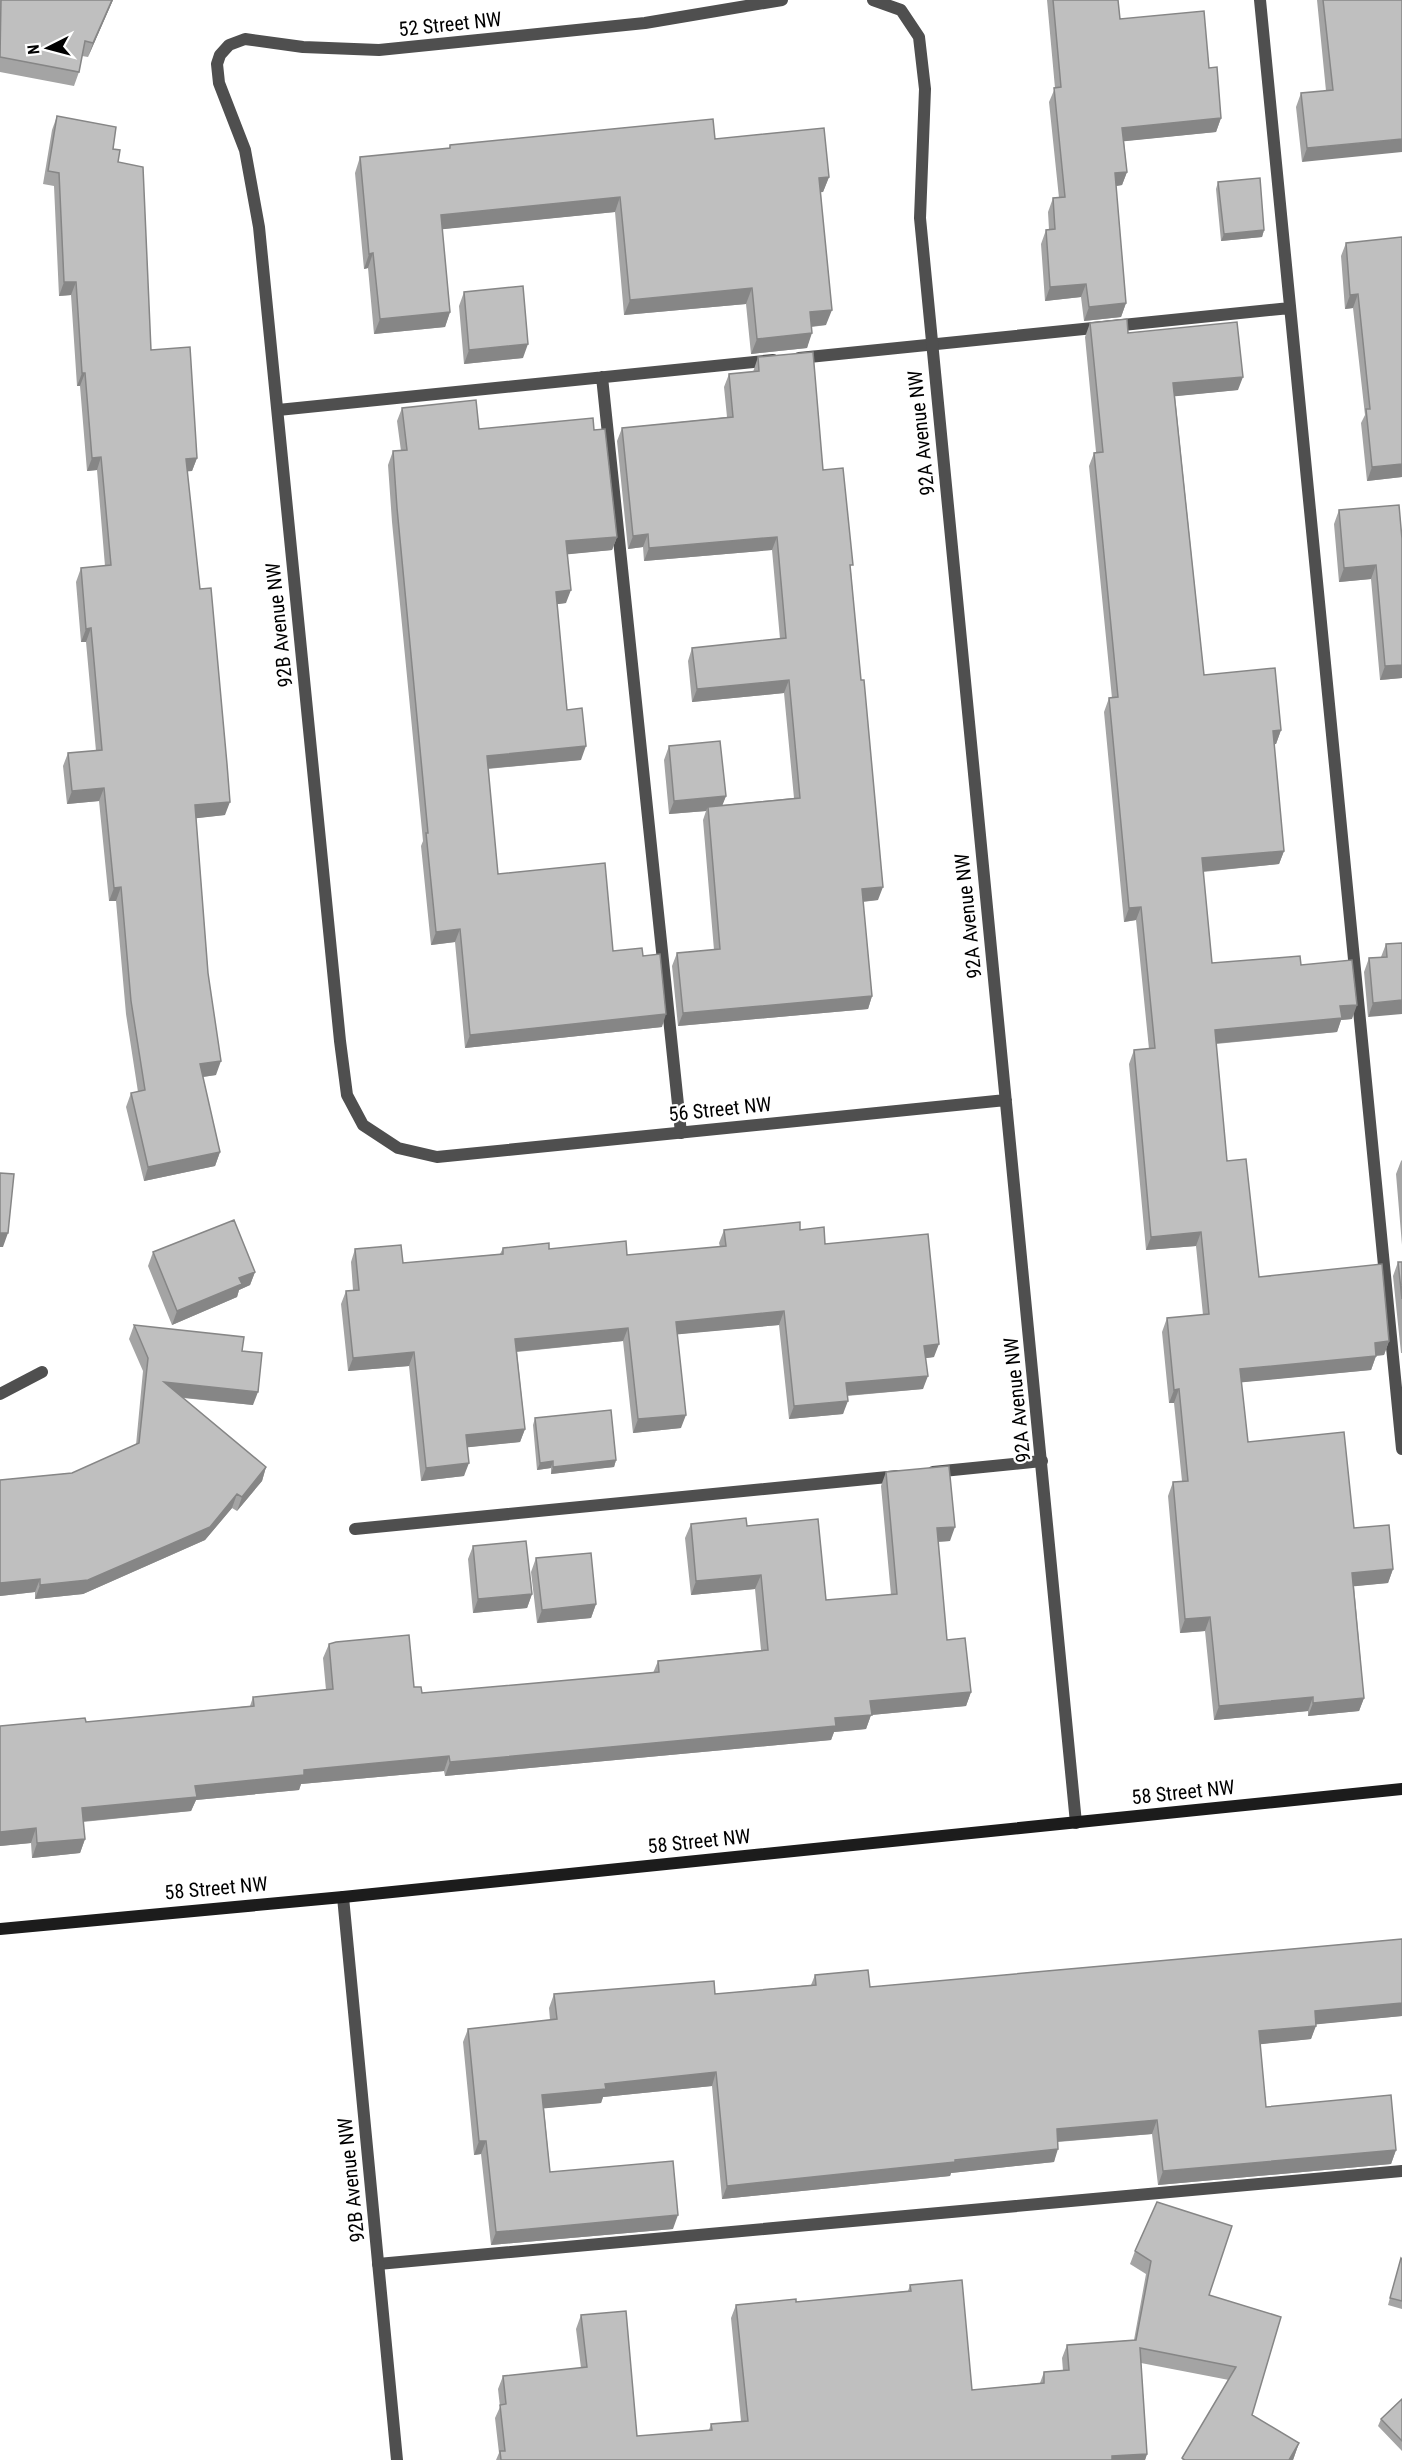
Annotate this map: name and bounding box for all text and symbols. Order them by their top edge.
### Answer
street label: 52 Street NW [397,7,503,41]
north arrow [18,18,78,78]
text: N [24,44,44,55]
street label: 92A Avenue NW [902,369,940,497]
street label: 92B Avenue NW [261,562,297,688]
street label: 92A Avenue NW [949,852,987,980]
street label: 56 Street NW [667,1092,773,1126]
street label: 92A Avenue NW [998,1336,1036,1464]
street label: 58 Street NW [1130,1775,1236,1809]
street label: 58 Street NW [646,1824,752,1858]
street label: 58 Street NW [163,1872,269,1904]
street label: 92B Avenue NW [333,2117,369,2243]

